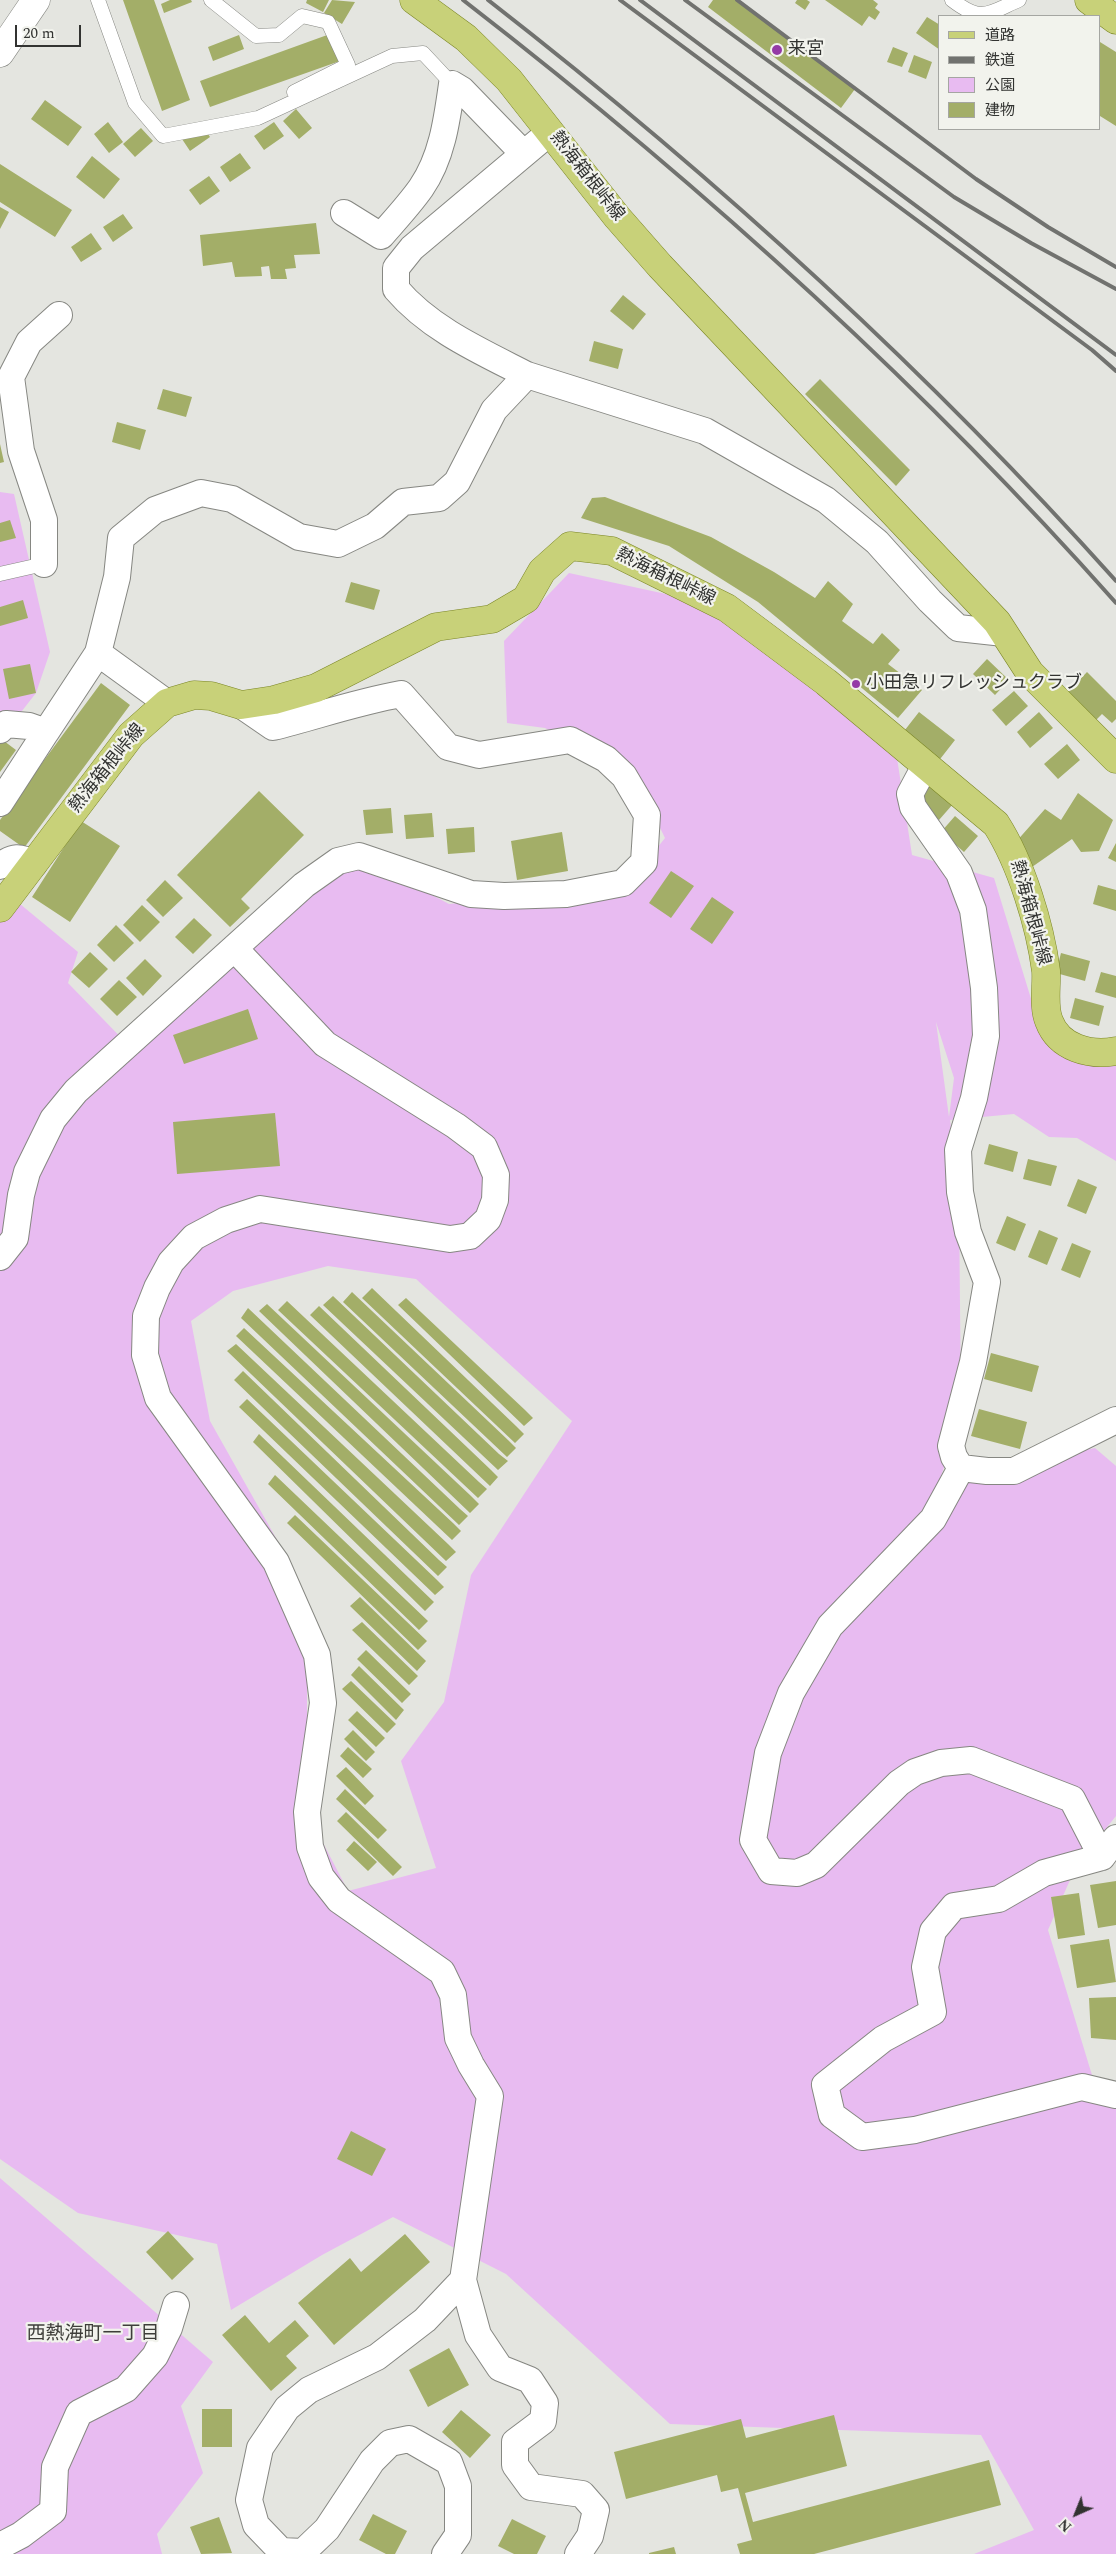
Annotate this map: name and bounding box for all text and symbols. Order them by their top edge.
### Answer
scale bar [18,15,84,47]
legend [938,15,1101,130]
text: 20 m [23,22,55,45]
text: 道路 [985,24,1015,47]
place label: 来宮 [788,39,824,61]
marker: 来宮 [770,43,784,57]
text: 鉄道 [985,49,1015,72]
text: 公園 [985,74,1015,97]
text: 建物 [985,99,1015,122]
street label: 熱海箱根峠線 [544,128,628,226]
street label: 熱海箱根峠線 [612,545,718,611]
place label: 小田急リフレッシュクラブ [866,673,1082,695]
marker: 小田急リフレッシュクラブ [850,678,862,690]
street label: 熱海箱根峠線 [66,720,150,818]
street label: 熱海箱根峠線 [1005,858,1053,968]
district label: 西熱海町一丁目 [27,2324,159,2346]
north arrow [1051,2489,1101,2539]
text: N [1054,2514,1077,2537]

